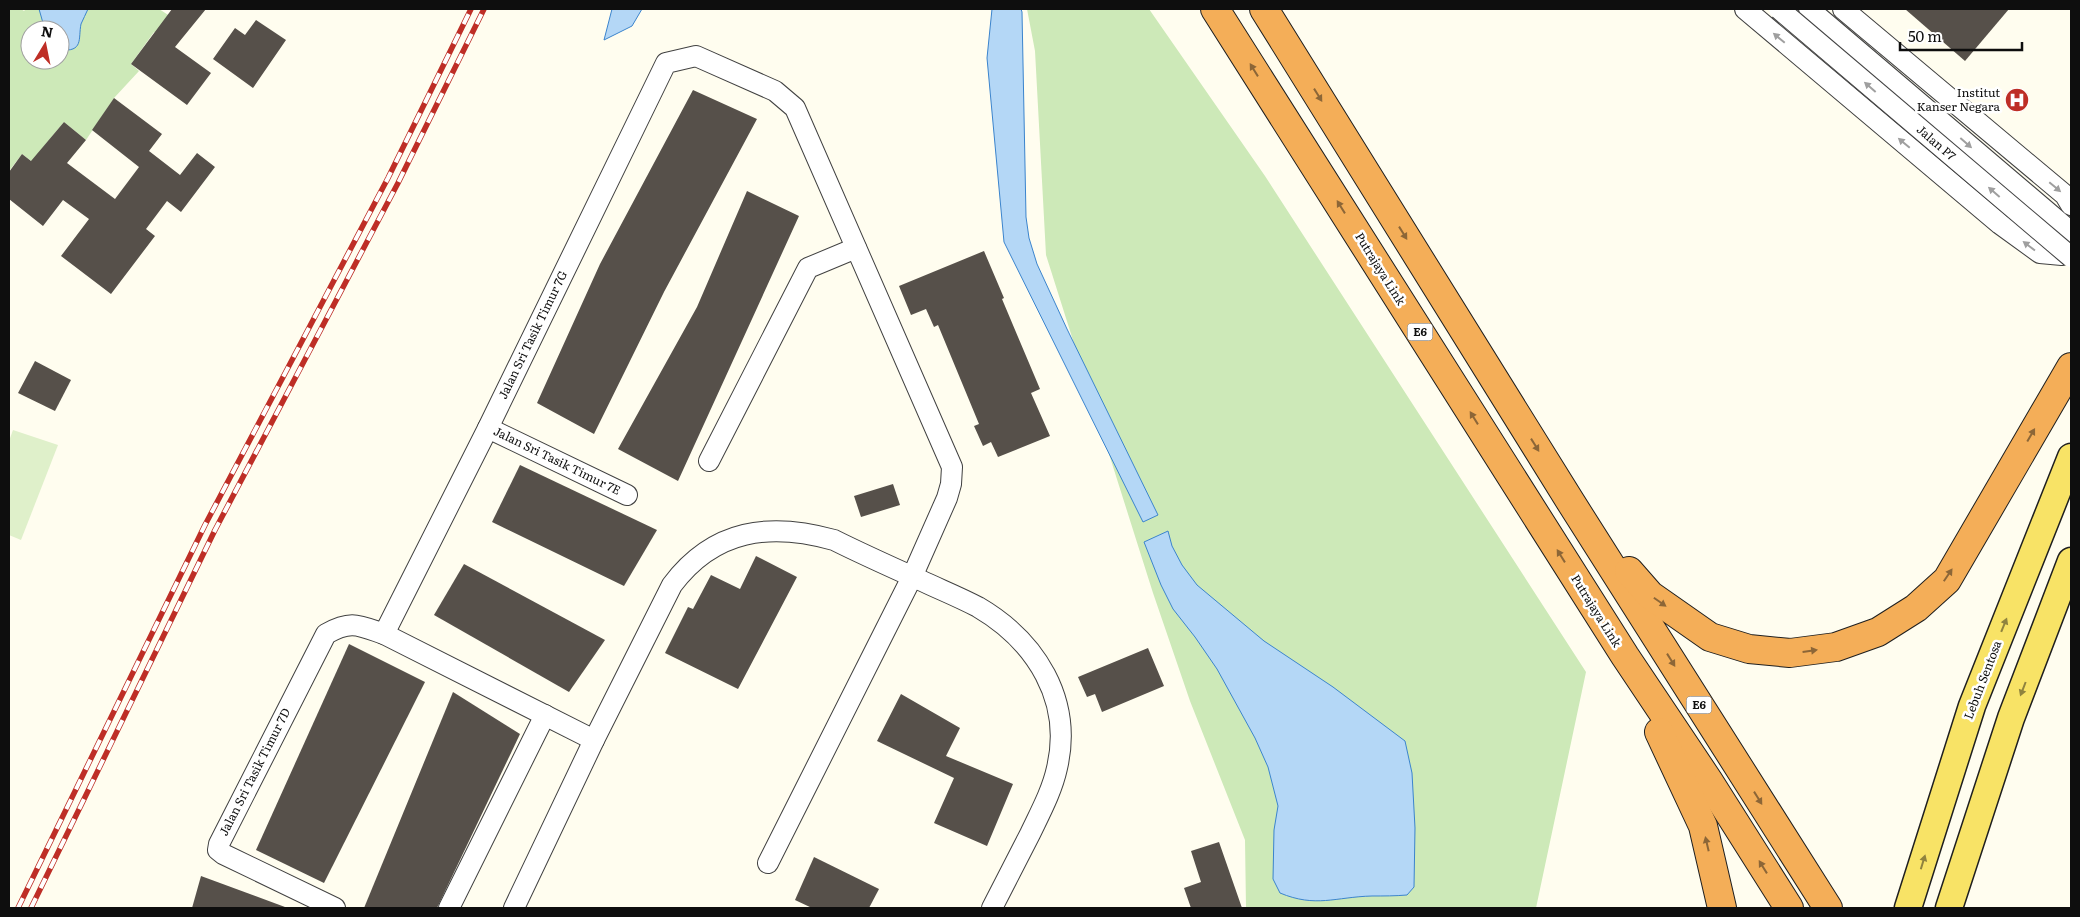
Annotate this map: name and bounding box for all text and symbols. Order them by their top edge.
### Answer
north arrow [20,20,70,70]
text: N [40,20,55,42]
scale bar [1900,20,2022,52]
text: 50 m [1908,24,1942,47]
one-way arrow [1773,32,1786,43]
one-way arrow [1249,63,1258,76]
one-way arrow [1864,81,1877,92]
place label: Institut Kanser Negara [1917,83,2001,115]
hospital icon: Institut Kanser Negara [2004,87,2030,113]
one-way arrow [1313,88,1322,101]
street label: Jalan P7 [1913,120,1960,164]
one-way arrow [1897,137,1910,148]
one-way arrow [1959,137,1972,148]
one-way arrow [2048,181,2061,192]
one-way arrow [1987,187,2000,198]
one-way arrow [1336,200,1345,214]
one-way arrow [1399,226,1408,239]
street label: Putrajaya Link [1351,229,1411,309]
one-way arrow [2023,240,2036,251]
street label: Jalan Sri Tasik Timur 7G [493,267,571,402]
road number: E6 [1408,324,1432,341]
one-way arrow [1470,412,1479,425]
street label: Jalan Sri Tasik Timur 7E [491,421,624,499]
one-way arrow [2027,428,2035,443]
one-way arrow [1531,439,1540,452]
one-way arrow [1556,549,1566,562]
one-way arrow [1944,568,1953,582]
street label: Putrajaya Link [1567,571,1627,651]
one-way arrow [1654,597,1667,607]
one-way arrow [2001,618,2009,633]
street label: Lebuh Sentosa [1959,637,2006,722]
one-way arrow [1802,647,1818,655]
one-way arrow [1666,654,1676,667]
one-way arrow [2019,681,2026,696]
road number: E6 [1686,696,1712,714]
street label: Jalan Sri Tasik Timur 7D [214,705,294,839]
one-way arrow [1753,791,1763,804]
one-way arrow [1703,836,1711,851]
one-way arrow [1920,854,1927,869]
one-way arrow [1758,860,1767,874]

